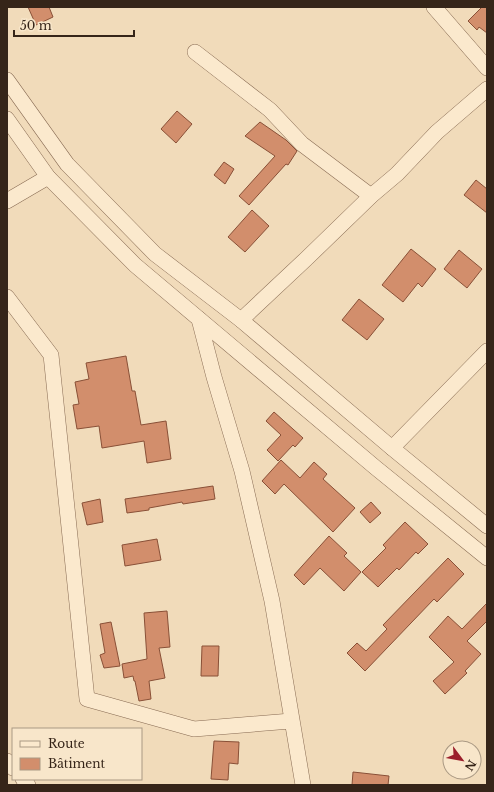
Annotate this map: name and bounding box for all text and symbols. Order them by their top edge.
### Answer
scale bar [14,12,134,38]
text: 50 m [20,18,52,33]
legend [12,728,142,780]
text: Route [48,736,85,751]
north arrow [442,740,482,780]
text: Bâtiment [48,756,106,771]
text: N [461,757,479,774]

